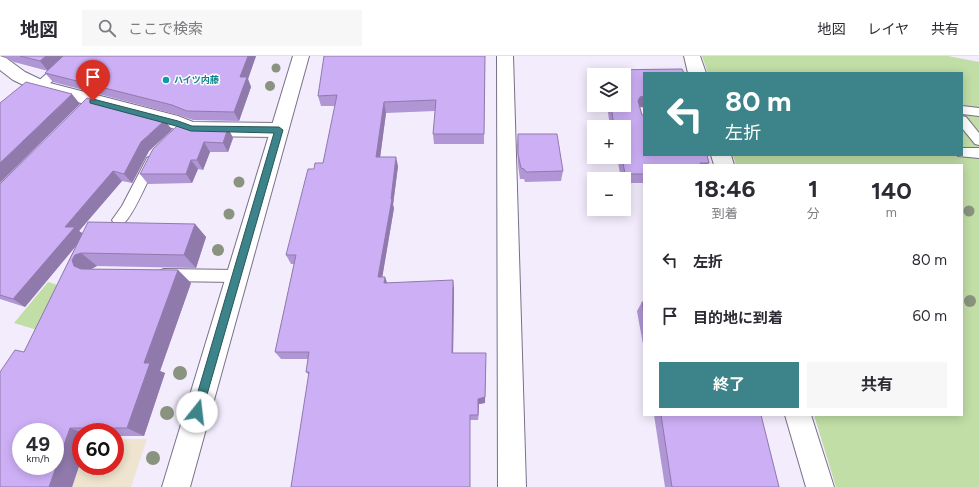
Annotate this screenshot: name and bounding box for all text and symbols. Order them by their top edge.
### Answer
search box [82,10,362,46]
icon: search [96,17,118,39]
text: 地図 [20,18,58,41]
text: ここで検索 [128,20,203,38]
text: 地図 [817,21,845,38]
text: レイヤ [867,21,909,38]
text: 共有 [931,21,959,38]
pin [76,60,110,101]
icon: arrive [82,66,104,88]
map controls [587,68,631,216]
button: layers [587,68,631,112]
place label: ハイツ内藤 [174,74,220,85]
marker: ハイツ内藤 [161,75,171,85]
text: 80 m [725,84,791,118]
icon: left [659,88,711,140]
button: + [587,120,631,164]
text: 左折 [725,122,761,144]
button: − [587,172,631,216]
text: 18:46 [694,174,755,203]
text: 1 [808,174,818,203]
text: 140 [871,176,912,205]
text: m [886,205,897,220]
text: 到着 [712,206,738,221]
text: 分 [807,206,820,221]
icon: left [659,249,681,271]
text: 80 m [912,251,947,269]
text: 左折 [693,253,723,271]
icon: arrive [659,305,681,327]
text: 60 m [912,307,947,325]
text: 目的地に到着 [693,309,783,327]
button: 終了 [659,362,799,408]
button: 共有 [807,362,947,408]
position arrow [176,391,218,433]
speed limit sign: 60 [72,423,124,475]
text: 49 [26,432,50,456]
text: km/h [27,452,49,465]

